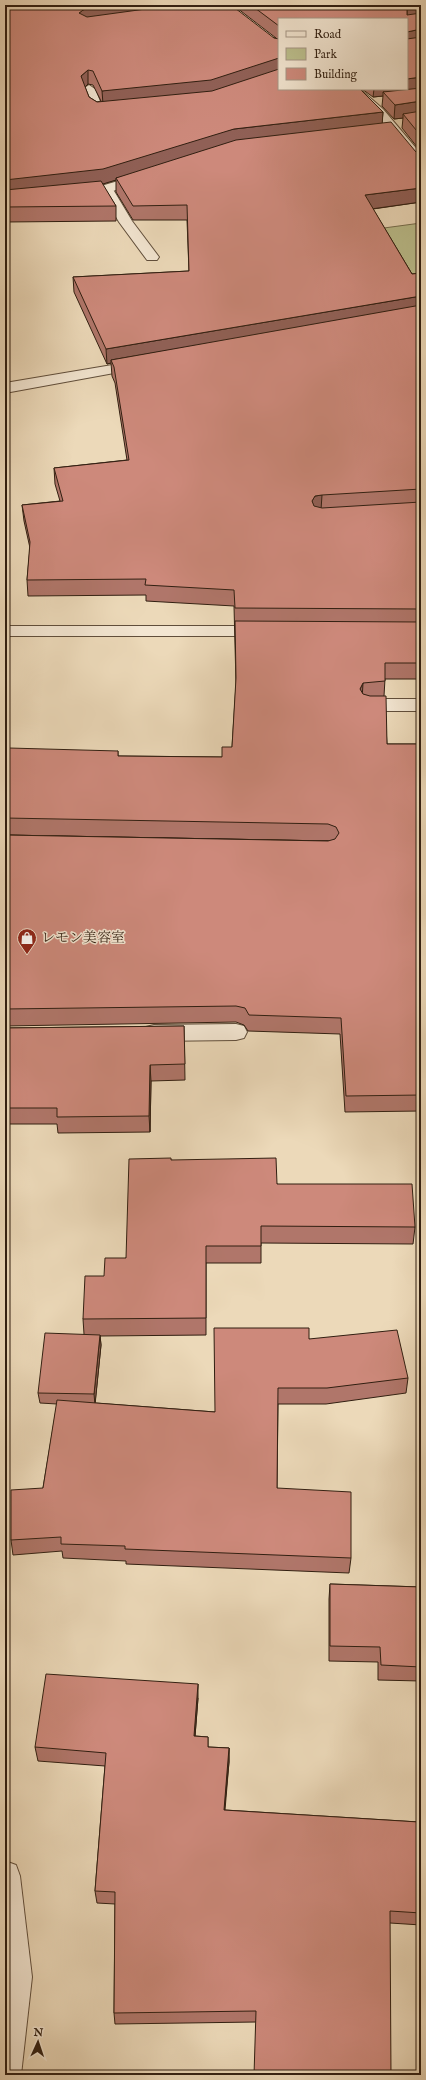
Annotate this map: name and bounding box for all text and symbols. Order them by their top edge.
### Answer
legend [278,18,408,90]
text: Road [314,27,342,42]
text: Park [314,47,337,62]
text: Building [314,67,358,82]
shop icon: レモン美容室 [16,927,38,955]
place label: レモン美容室 [41,929,125,947]
north arrow [18,2022,58,2062]
text: N [32,2026,44,2040]

